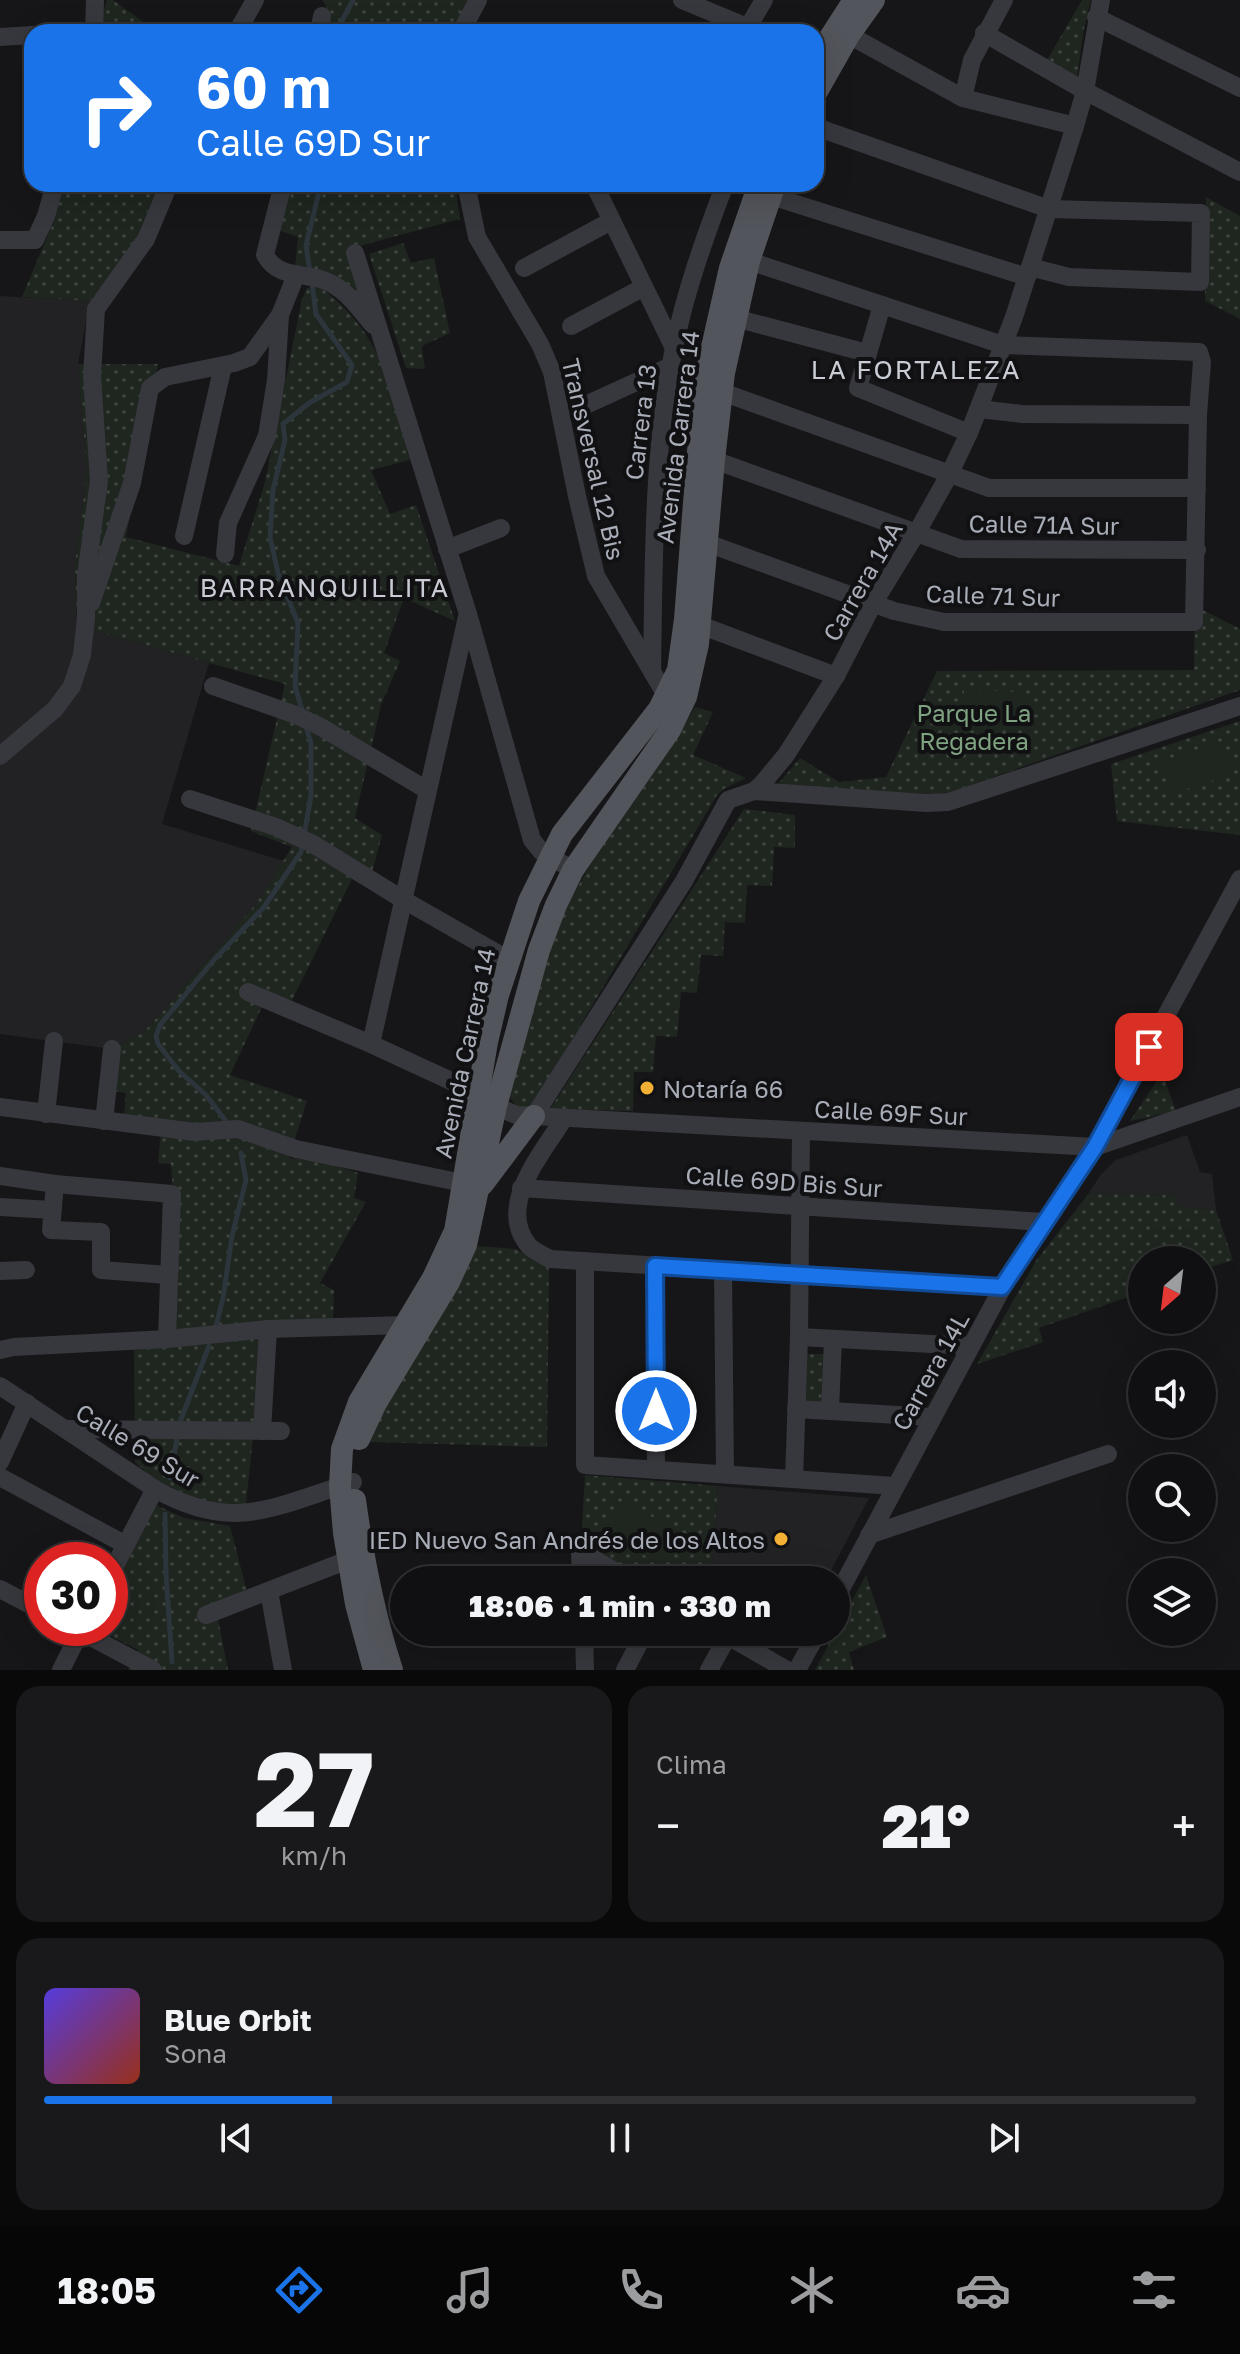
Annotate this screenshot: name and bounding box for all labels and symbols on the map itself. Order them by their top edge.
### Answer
street label: Avenida Carrera 14 [650,329,704,545]
district label: LA FORTALEZA [811,354,1021,385]
street label: Transversal 12 Bis [557,355,631,563]
street label: Carrera 13 [619,362,661,482]
street label: Calle 71A Sur [968,508,1120,540]
street label: Carrera 14A [816,516,908,646]
district label: BARRANQUILLITA [200,572,450,603]
street label: Calle 71 Sur [925,578,1061,612]
park label: Parque La Regadera [917,698,1031,755]
street label: Avenida Carrera 14 [428,945,500,1161]
pin [1115,1013,1183,1081]
place label: Notaría 66 [663,1074,783,1103]
marker: Notaría 66 [638,1079,656,1097]
street label: Calle 69F Sur [814,1094,968,1130]
street label: Calle 69D Bis Sur [685,1160,883,1202]
north arrow [1128,1246,1216,1334]
street label: Carrera 14L [886,1306,975,1435]
position arrow [614,1369,698,1453]
street label: Calle 69 Sur [71,1397,205,1493]
place label: IED Nuevo San Andrés de los Altos [369,1525,765,1554]
marker: IED Nuevo San Andrés de los Altos [772,1530,790,1548]
speed limit sign: 30 [24,1542,128,1646]

